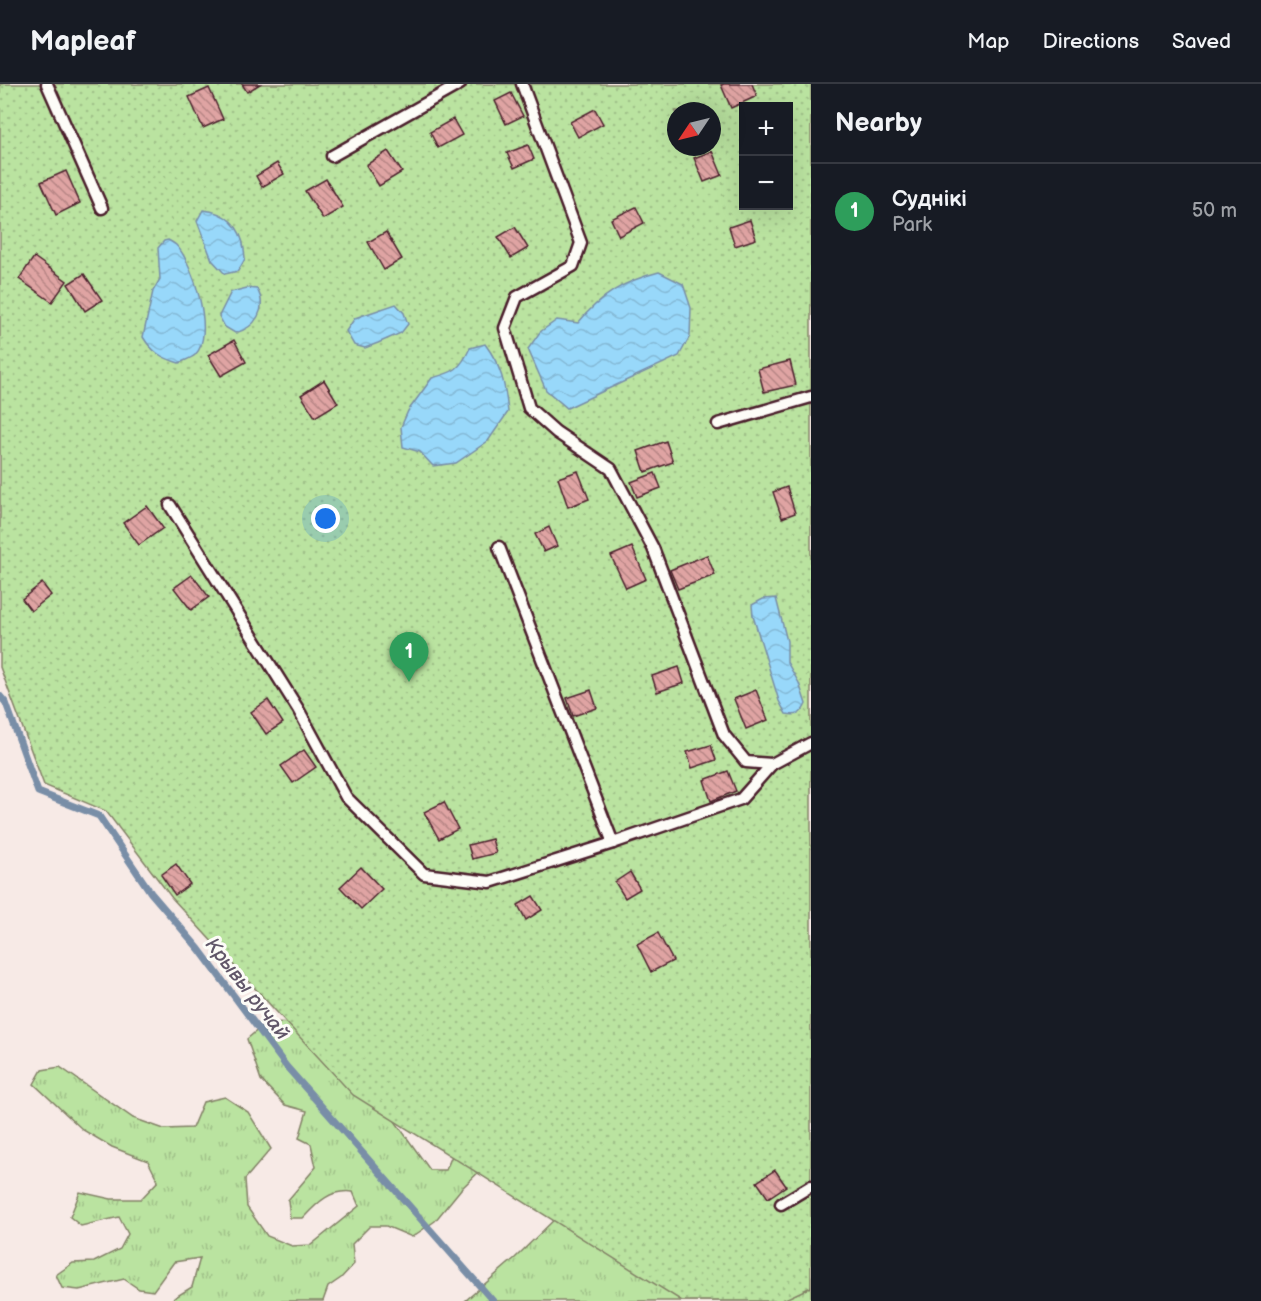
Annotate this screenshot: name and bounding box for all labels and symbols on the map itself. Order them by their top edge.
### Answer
north arrow [667,102,721,156]
your location [311,504,340,533]
pin: 1 [390,632,428,682]
water label: Крывы ручай [200,933,295,1045]

